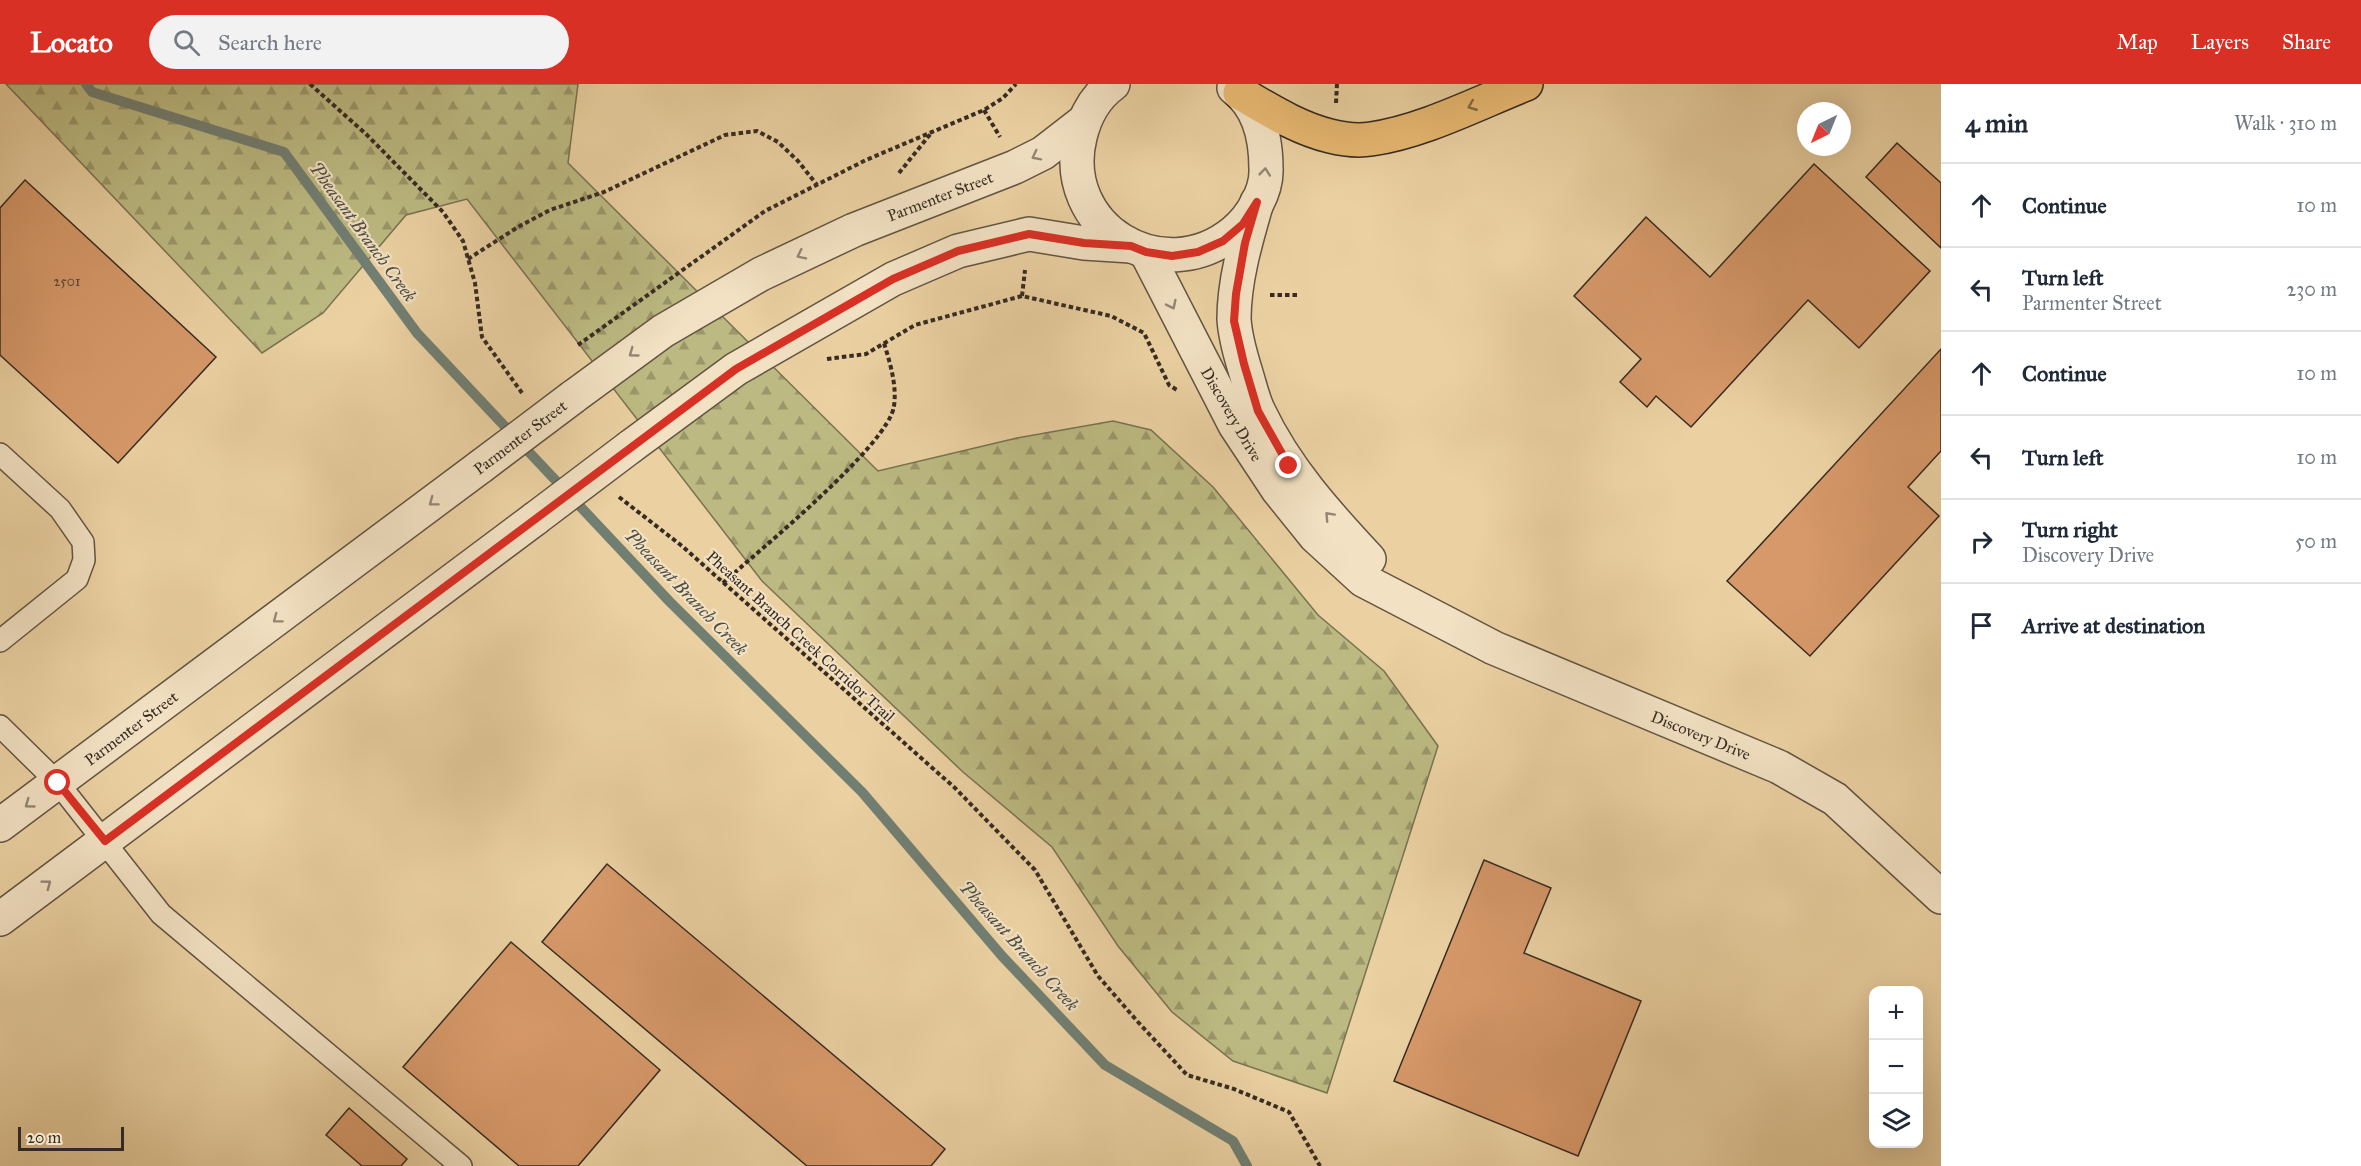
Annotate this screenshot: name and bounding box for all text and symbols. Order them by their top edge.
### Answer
search box [149,15,569,69]
text: Locato [30,25,113,60]
icon: search [170,26,203,59]
text: Search here [218,29,322,56]
text: Map [2117,29,2158,55]
text: Layers [2191,29,2249,55]
text: Share [2282,29,2331,55]
one-way arrow [1467,99,1478,111]
north arrow [1797,102,1851,156]
text: 4 min [1965,107,2028,139]
text: Walk · 310 m [2234,111,2337,135]
one-way arrow [1032,149,1043,161]
water label: Pheasant Branch Creek [305,158,421,306]
street label: Parmenter Street [885,167,996,225]
one-way arrow [1258,167,1271,177]
icon: ahead [1965,189,1998,222]
text: Continue [2022,192,2107,219]
text: 10 m [2296,193,2337,217]
one-way arrow [797,248,807,259]
text: Turn left [2022,264,2104,291]
house number: 2501 [54,273,81,290]
icon: left [1965,273,1998,306]
text: 230 m [2286,277,2337,301]
text: Parmenter Street [2022,291,2162,315]
one-way arrow [1165,298,1176,309]
one-way arrow [628,346,639,357]
icon: ahead [1965,357,1998,390]
text: Continue [2022,360,2107,387]
text: 10 m [2296,361,2337,385]
street label: Discovery Drive [1197,364,1266,465]
street label: Parmenter Street [470,396,571,479]
icon: left [1965,441,1998,474]
text: Turn left [2022,444,2104,471]
text: 10 m [2296,445,2337,469]
route end [1275,452,1301,478]
one-way arrow [429,495,440,506]
one-way arrow [1325,512,1336,523]
text: Turn right [2022,516,2118,543]
water label: Pheasant Branch Creek [620,524,752,660]
icon: right [1965,525,1998,558]
text: 50 m [2295,529,2337,553]
text: Discovery Drive [2022,543,2154,567]
street label: Pheasant Branch Creek Corridor Trail [703,547,899,726]
icon: arrive [1965,609,1998,642]
one-way arrow [272,611,283,622]
text: Arrive at destination [2022,612,2205,639]
street label: Parmenter Street [81,687,182,770]
street label: Discovery Drive [1648,707,1754,764]
route start [44,769,70,795]
one-way arrow [24,797,35,808]
water label: Pheasant Branch Creek [955,876,1083,1016]
one-way arrow [40,880,51,891]
map controls [1869,986,1923,1148]
button: + [1869,986,1923,1040]
button: − [1869,1040,1923,1094]
button: layers [1869,1094,1923,1148]
scale bar [18,1124,124,1152]
text: 20 m [27,1128,61,1147]

